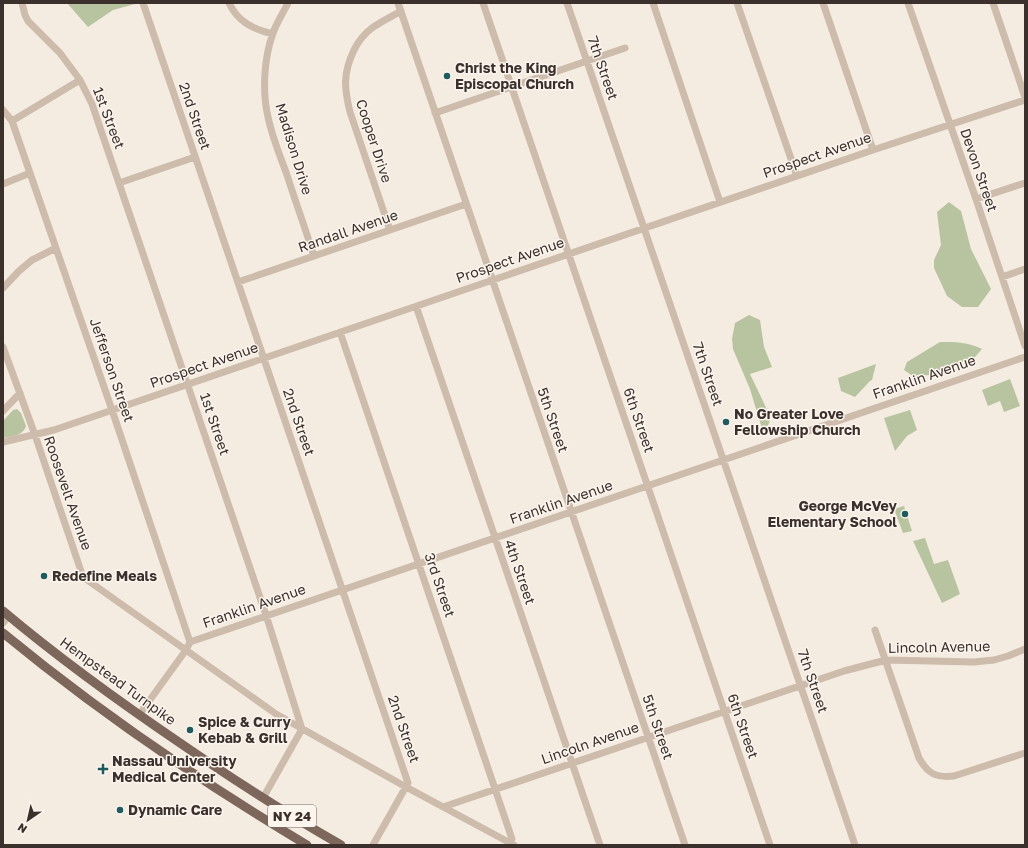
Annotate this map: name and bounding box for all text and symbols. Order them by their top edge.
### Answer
street label: 7th Street [585,34,622,102]
place label: Christ the King Episcopal Church [455,59,574,92]
marker: Christ the King Episcopal Church [442,71,452,81]
street label: 2nd Street [176,80,215,152]
street label: 1st Street [90,85,129,151]
street label: Cooper Drive [353,97,396,185]
street label: Madison Drive [272,101,316,197]
street label: Devon Street [957,126,1002,214]
street label: Prospect Avenue [761,128,873,181]
street label: Randall Avenue [296,206,400,256]
street label: Prospect Avenue [454,233,566,286]
street label: Jefferson Street [87,316,138,424]
street label: Prospect Avenue [148,338,260,391]
street label: 7th Street [690,340,727,408]
street label: Franklin Avenue [870,351,978,402]
street label: 5th Street [534,385,572,454]
street label: 6th Street [620,385,659,455]
street label: 2nd Street [280,386,319,458]
street label: 1st Street [197,390,234,457]
place label: No Greater Love Fellowship Church [734,405,860,438]
marker: No Greater Love Fellowship Church [721,417,731,427]
street label: Roosevelt Avenue [41,433,96,552]
street label: Franklin Avenue [507,476,615,527]
place label: George McVey Elementary School [768,497,898,530]
marker: George McVey Elementary School [900,509,910,519]
street label: 4th Street [501,537,540,607]
street label: 3rd Street [422,550,459,619]
place label: Redefine Meals [52,567,157,584]
marker: Redefine Meals [39,571,49,581]
street label: Franklin Avenue [200,580,308,631]
street label: Hempstead Turnpike [57,633,180,728]
street label: Lincoln Avenue [888,637,990,656]
street label: 7th Street [795,647,832,715]
street label: 6th Street [724,691,763,761]
street label: 5th Street [639,692,677,761]
street label: 2nd Street [385,693,424,765]
place label: Spice & Curry Kebab & Grill [198,713,292,746]
street label: Lincoln Avenue [539,718,641,767]
marker: Spice & Curry Kebab & Grill [185,725,195,735]
place label: Nassau University Medical Center [112,752,237,785]
marker: Nassau University Medical Center [97,763,109,775]
north arrow [8,800,48,840]
place label: Dynamic Care [128,801,222,818]
marker: Dynamic Care [115,805,125,815]
road number: NY 24 [268,805,316,827]
text: N [15,821,29,836]

